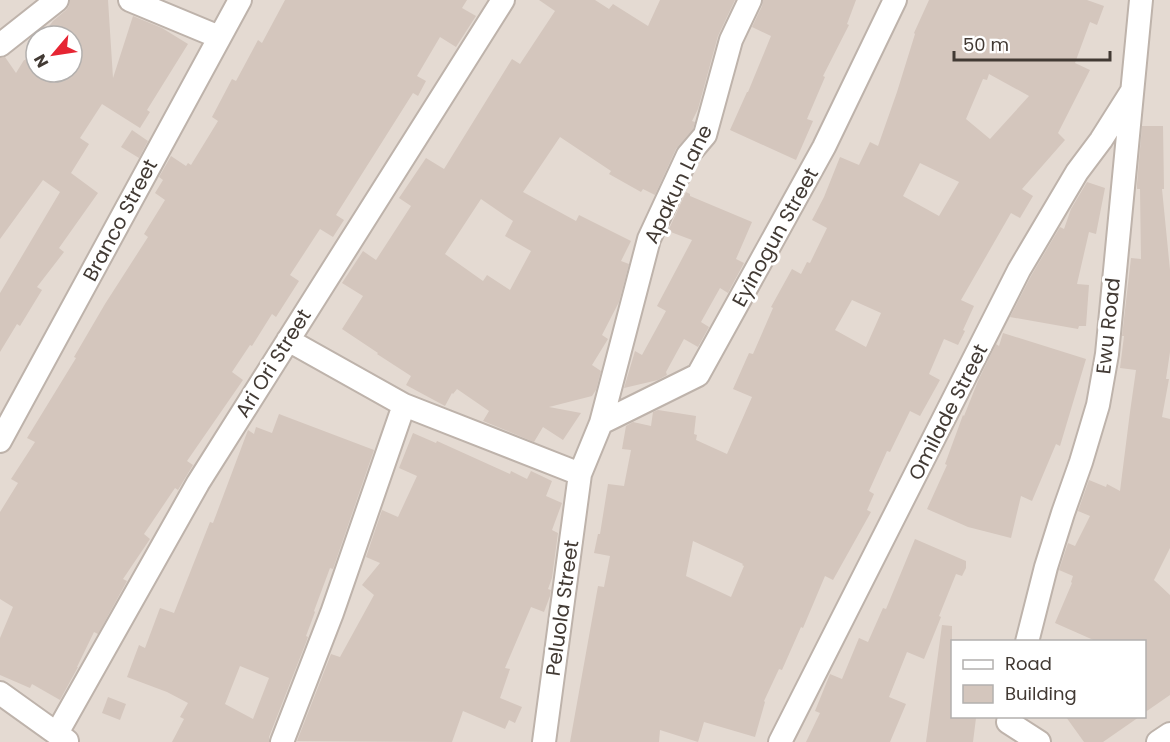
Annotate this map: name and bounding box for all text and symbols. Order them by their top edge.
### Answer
north arrow [24,24,84,84]
scale bar [954,24,1110,62]
text: 50 m [963,32,1009,57]
text: N [28,50,54,72]
street label: Apakun Lane [637,120,719,248]
street label: Branco Street [76,154,164,286]
street label: Eyinogun Street [725,162,825,312]
street label: Ewu Road [1089,276,1127,376]
street label: Ari Ori Street [228,303,318,423]
street label: Omilade Street [902,339,994,485]
street label: Peluola Street [539,538,585,678]
legend [951,640,1146,718]
text: Road [1005,651,1052,676]
text: Building [1005,681,1077,706]

